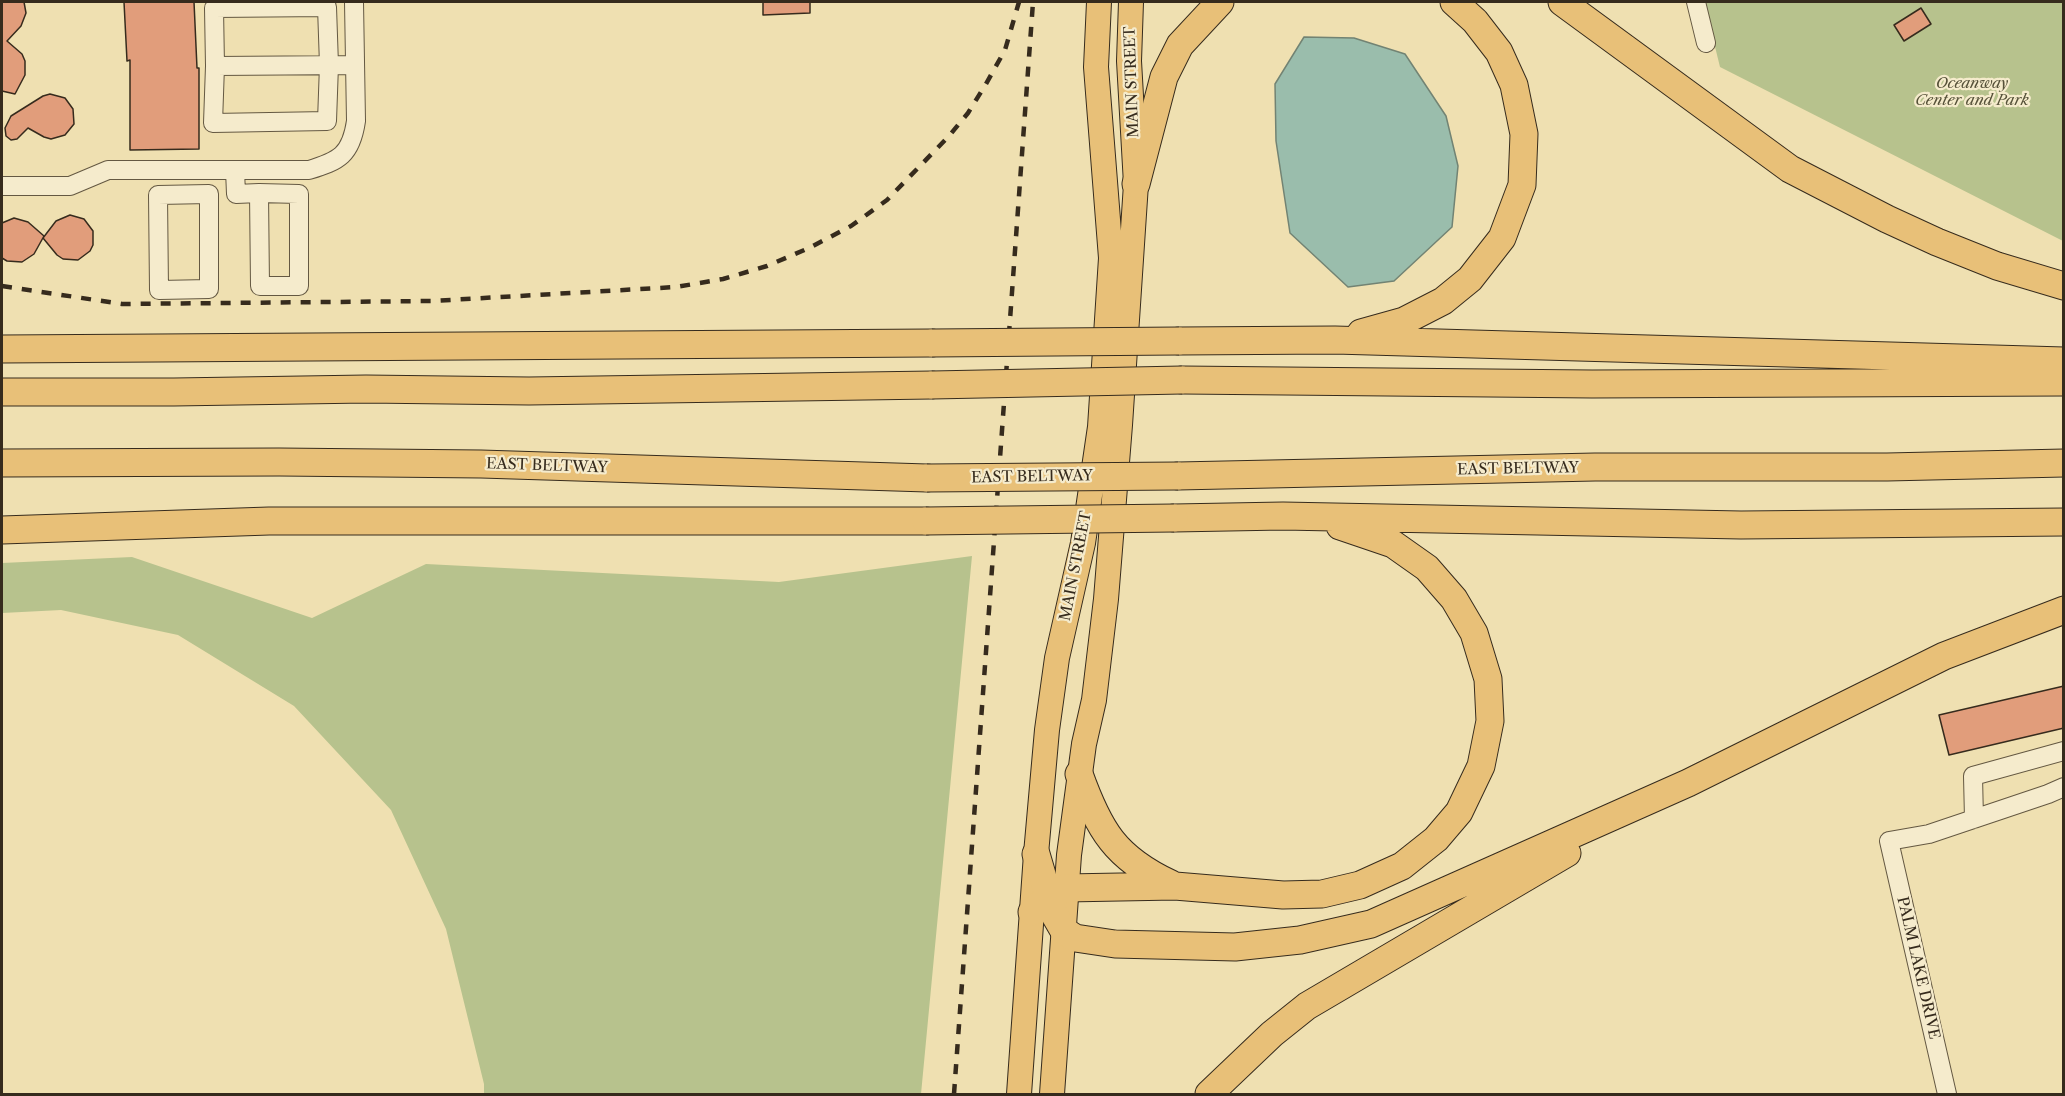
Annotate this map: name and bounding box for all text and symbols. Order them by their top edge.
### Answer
street label: MAIN STREET [1121,26,1143,138]
park label: Oceanway Center and Park [1915,75,2029,110]
street label: EAST BELTWAY [486,455,608,477]
street label: EAST BELTWAY [1457,459,1579,479]
street label: EAST BELTWAY [971,467,1093,487]
street label: MAIN STREET [1057,510,1095,622]
street label: PALM LAKE DRIVE [1893,895,1943,1041]

